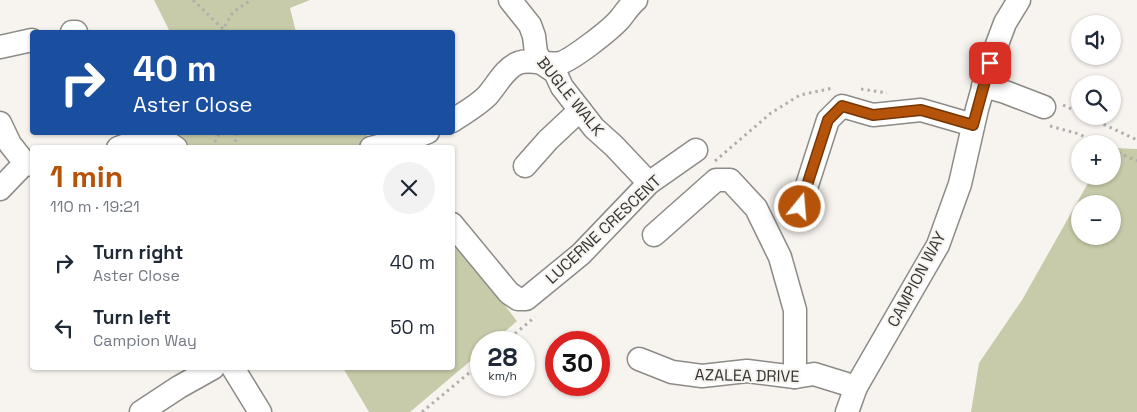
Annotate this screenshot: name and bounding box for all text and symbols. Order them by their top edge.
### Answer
map controls [1071,15,1121,245]
button: sound [1071,15,1121,65]
pin [969,42,1011,84]
text: 40 m [133,47,217,91]
icon: arrive [976,49,1004,77]
icon: right [50,50,115,115]
street label: BUGLE WALK [532,53,609,140]
button: search [1071,75,1121,125]
text: Aster Close [133,90,253,118]
button: + [1071,135,1121,185]
text: 1 min [50,157,123,196]
button: close [383,162,435,214]
street label: LUCERNE CRESCENT [541,170,666,288]
position arrow [773,180,825,232]
button: − [1071,195,1121,245]
text: 110 m · 19:21 [50,196,140,217]
street label: CAMPION WAY [882,228,951,331]
text: Turn right [93,240,183,265]
icon: right [50,249,78,277]
text: 40 m [390,250,435,275]
text: Aster Close [93,265,180,286]
text: Turn left [93,305,171,330]
icon: left [50,314,78,342]
text: 50 m [390,315,435,340]
text: Campion Way [93,330,197,351]
speed limit sign: 30 [545,331,610,396]
text: 28 [488,341,517,373]
street label: AZALEA DRIVE [694,364,799,387]
text: km/h [488,368,517,384]

